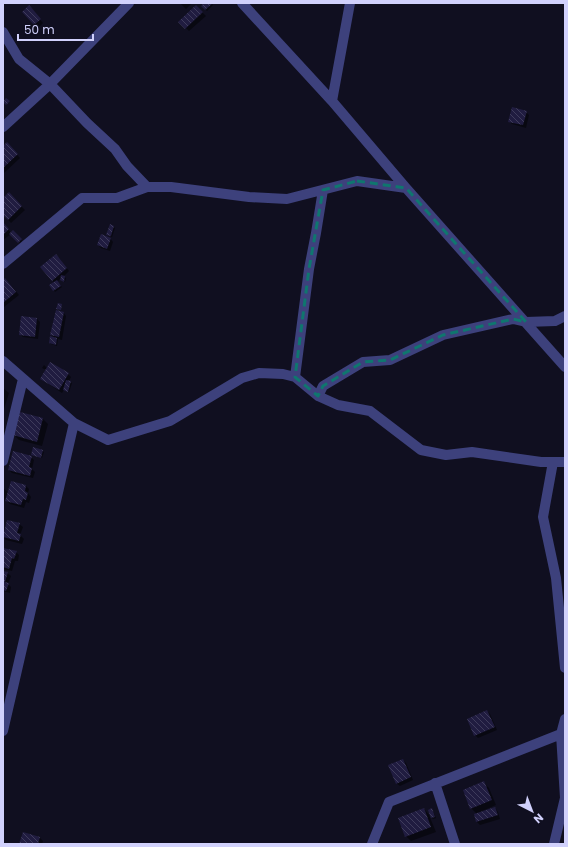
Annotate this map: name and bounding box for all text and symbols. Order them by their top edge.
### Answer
scale bar [18,16,93,42]
text: 50 m [24,21,55,38]
north arrow [512,791,552,831]
text: N [530,810,547,827]

